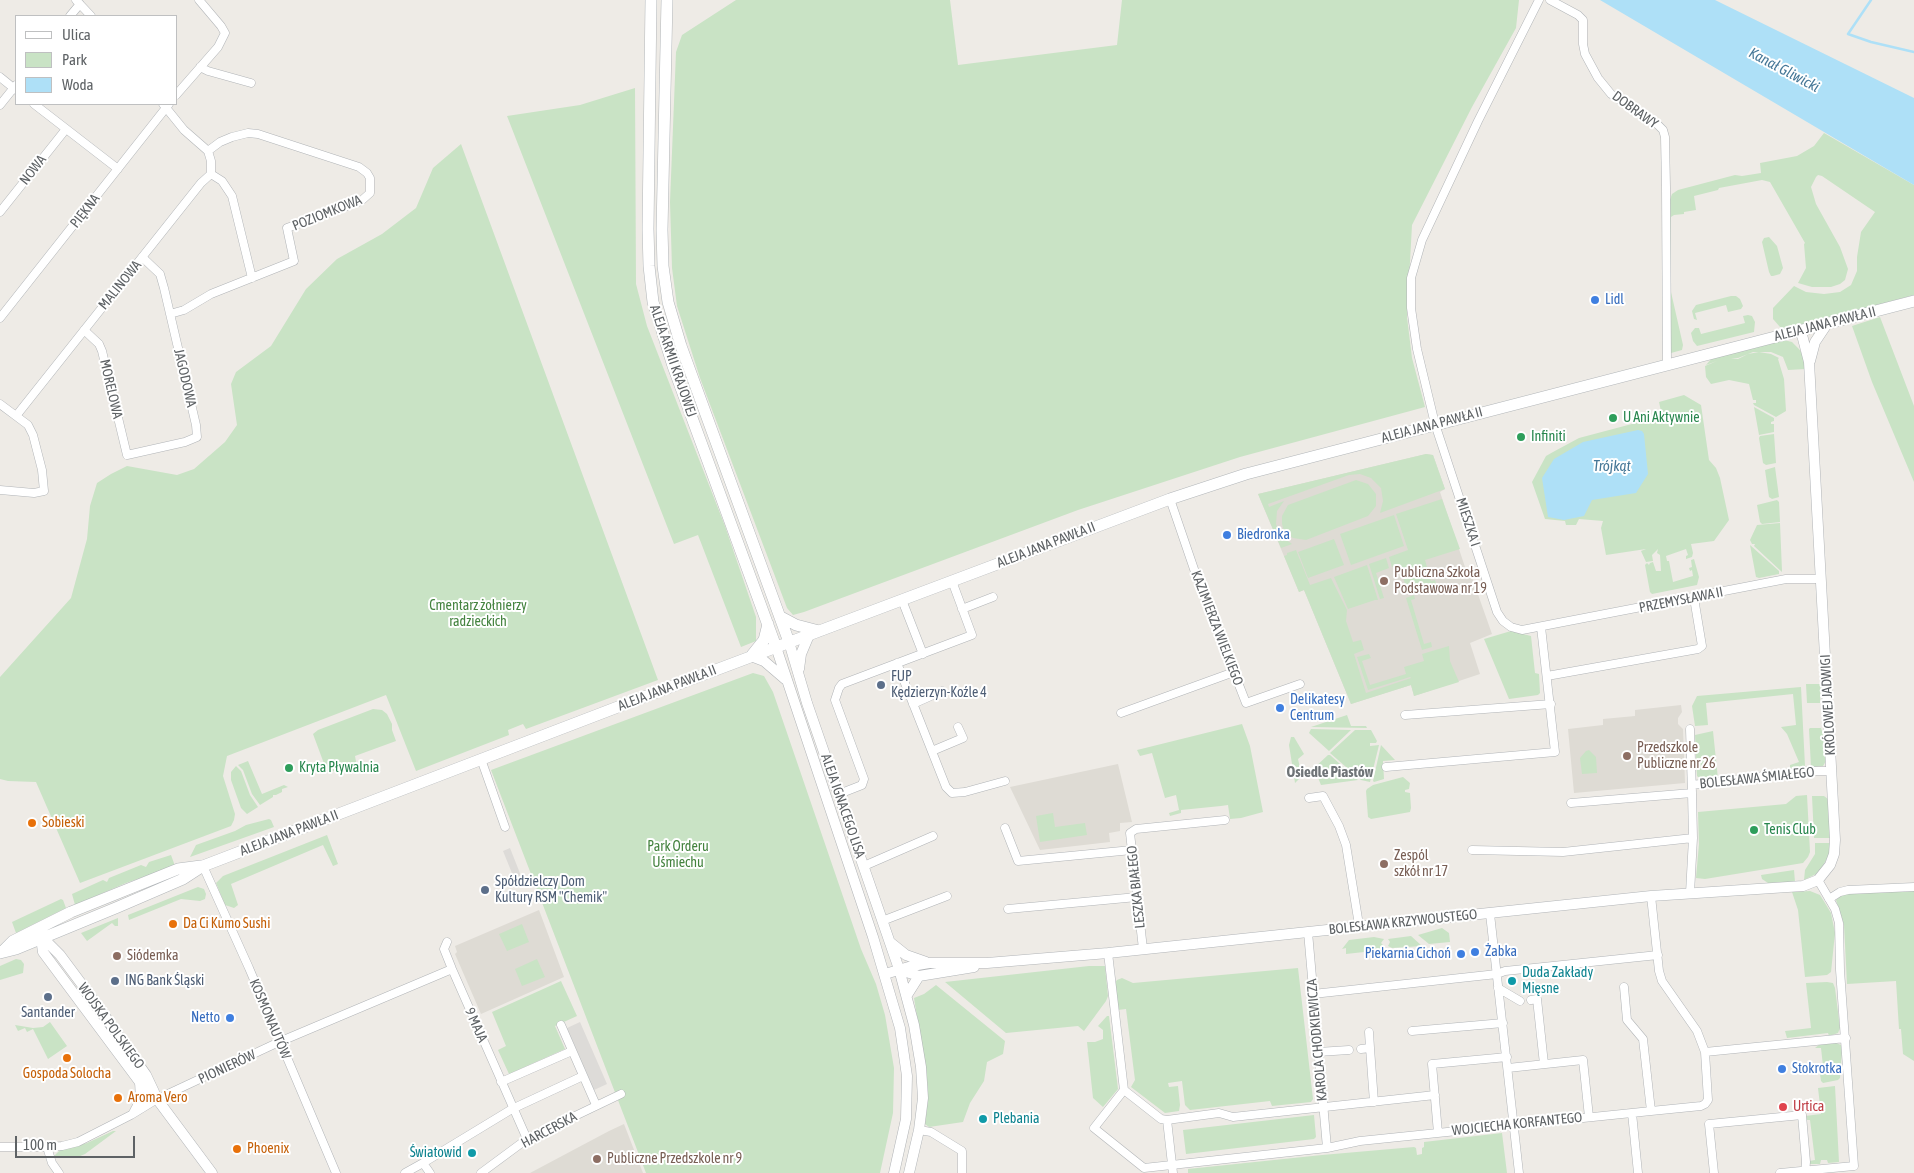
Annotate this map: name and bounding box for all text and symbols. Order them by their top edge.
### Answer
legend [15,15,178,105]
text: Ulica [62,26,91,43]
water label: Kanał Gliwicki [1746,44,1822,96]
text: Park [62,51,87,68]
text: Woda [62,76,94,93]
street label: DOBRAWY [1609,88,1661,132]
street label: NOWA [16,152,50,188]
street label: PIĘKNA [67,191,103,231]
street label: POZIOMKOWA [290,191,364,235]
street label: MALINOWA [95,257,145,313]
place label: Lidl [1605,292,1624,308]
marker: Lidl [1589,294,1601,306]
street label: ALEJA ARMII KRAJOWEJ [646,303,700,419]
street label: ALEJA JANA PAWŁA II [1772,303,1878,345]
street label: JAGODOWA [170,347,200,409]
street label: MORELOWA [96,358,126,420]
street label: ALEJA JANA PAWŁA II [1379,403,1485,447]
place label: U Ani Aktywnie [1623,410,1700,426]
marker: U Ani Aktywnie [1607,412,1619,424]
place label: Infiniti [1531,429,1566,445]
marker: Infiniti [1515,431,1527,443]
water label: Trójkąt [1593,457,1631,475]
street label: MIESZKA I [1452,495,1484,549]
street label: ALEJA JANA PAWŁA II [994,518,1098,572]
place label: Biedronka [1237,527,1290,543]
marker: Biedronka [1221,529,1233,541]
place label: Publiczna Szkoła Podstawowa nr 19 [1394,565,1487,598]
street label: KAZIMIERZA WIELKIEGO [1187,568,1247,688]
marker: Publiczna Szkoła Podstawowa nr 19 [1378,575,1390,587]
street label: PRZEMYSŁAWA II [1637,584,1725,616]
park label: Cmentarz żołnierzy radzieckich [429,598,527,630]
street label: KRÓLOWEJ JADWIGI [1817,654,1839,756]
street label: ALEJA JANA PAWŁA II [615,661,719,715]
place label: FUP Kędzierzyn-Koźle 4 [891,669,987,702]
marker: FUP Kędzierzyn-Koźle 4 [875,679,887,691]
place label: Delikatesy Centrum [1290,692,1345,724]
marker: Delikatesy Centrum [1274,702,1286,714]
place label: Przedszkole Publiczne nr 26 [1637,740,1715,772]
marker: Przedszkole Publiczne nr 26 [1621,750,1633,762]
street label: ALEJA IGNACEGO LISA [817,752,869,860]
place label: Kryta Pływalnia [299,760,379,776]
marker: Kryta Pływalnia [283,762,295,774]
district label: Osiedle Piastów [1287,763,1373,781]
street label: BOLESŁAWA ŚMIAŁEGO [1699,764,1815,792]
street label: ALEJA JANA PAWŁA II [237,806,341,860]
place label: Sobieski [42,815,85,831]
marker: Sobieski [26,817,38,829]
place label: Tenis Club [1764,822,1816,838]
marker: Tenis Club [1748,824,1760,836]
park label: Park Orderu Uśmiechu [647,839,709,872]
street label: LESZKA BIAŁEGO [1123,845,1149,929]
place label: Zespól szkół nr 17 [1394,848,1448,880]
marker: Zespól szkół nr 17 [1378,858,1390,870]
place label: Spółdzielczy Dom Kultury RSM "Chemik" [495,874,607,906]
marker: Spółdzielczy Dom Kultury RSM "Chemik" [479,884,491,896]
street label: BOLESŁAWA KRZYWOUSTEGO [1328,906,1478,938]
place label: Da Ci Kumo Sushi [183,916,270,932]
marker: Da Ci Kumo Sushi [167,918,179,930]
place label: Żabka [1485,944,1517,960]
place label: Piekarnia Cichoń [1365,946,1451,962]
marker: Żabka [1469,946,1481,958]
place label: Siódemka [127,948,178,964]
marker: Piekarnia Cichoń [1455,948,1467,960]
marker: Siódemka [111,950,123,962]
place label: Duda Zakłady Mięsne [1522,965,1593,998]
place label: ING Bank Śląski [125,973,204,989]
marker: ING Bank Śląski [109,975,121,987]
marker: Duda Zakłady Mięsne [1506,975,1518,987]
street label: KOSMONAUTÓW [246,976,294,1062]
street label: KAROLA CHODKIEWICZA [1303,978,1331,1102]
street label: WOJSKA POLSKIEGO [74,980,148,1072]
marker: Santander [42,991,54,1003]
place label: Santander [21,1005,75,1021]
street label: 9 MAJA [461,1005,491,1045]
place label: Netto [191,1010,220,1026]
marker: Netto [224,1012,236,1024]
street label: PIONIERÓW [196,1046,258,1088]
marker: Gospoda Solocha [61,1052,73,1064]
place label: Stokrotka [1792,1061,1842,1077]
marker: Stokrotka [1776,1063,1788,1075]
place label: Gospoda Solocha [23,1066,111,1082]
place label: Aroma Vero [128,1090,188,1106]
marker: Aroma Vero [112,1092,124,1104]
place label: Urtica [1793,1099,1824,1115]
marker: Urtica [1777,1101,1789,1113]
street label: HARCERSKA [518,1108,580,1152]
street label: WOJCIECHA KORFANTEGO [1451,1109,1583,1139]
place label: Plebania [993,1111,1039,1127]
marker: Plebania [977,1113,989,1125]
scale bar [18,1126,138,1158]
text: 100 m [23,1136,57,1153]
place label: Phoenix [247,1141,289,1157]
marker: Phoenix [231,1143,243,1155]
place label: Światowid [410,1145,462,1161]
marker: Światowid [466,1147,478,1159]
place label: Publiczne Przedszkole nr 9 [607,1151,742,1167]
marker: Publiczne Przedszkole nr 9 [591,1153,603,1165]

